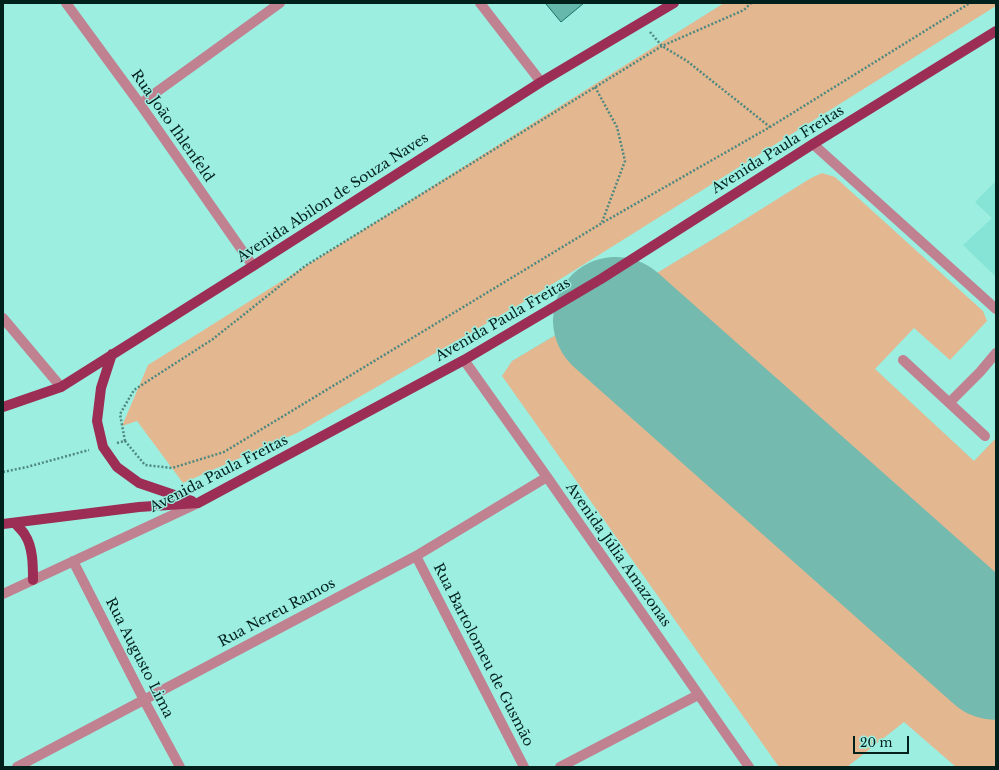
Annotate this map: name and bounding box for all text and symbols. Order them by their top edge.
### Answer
street label: Rua João Ihlenfeld [127,67,217,185]
street label: Avenida Paula Freitas [709,102,847,198]
street label: Avenida Abilon de Souza Naves [234,130,432,266]
street label: Avenida Paula Freitas [433,275,573,365]
street label: Avenida Paula Freitas [147,432,291,516]
street label: Avenida Júlia Amazonas [562,480,674,630]
street label: Rua Bartolomeu de Gusmão [429,561,537,749]
street label: Rua Nereu Ramos [216,575,338,651]
street label: Rua Augusto Lima [101,595,177,721]
scale bar [855,728,911,754]
text: 20 m [860,735,892,750]

